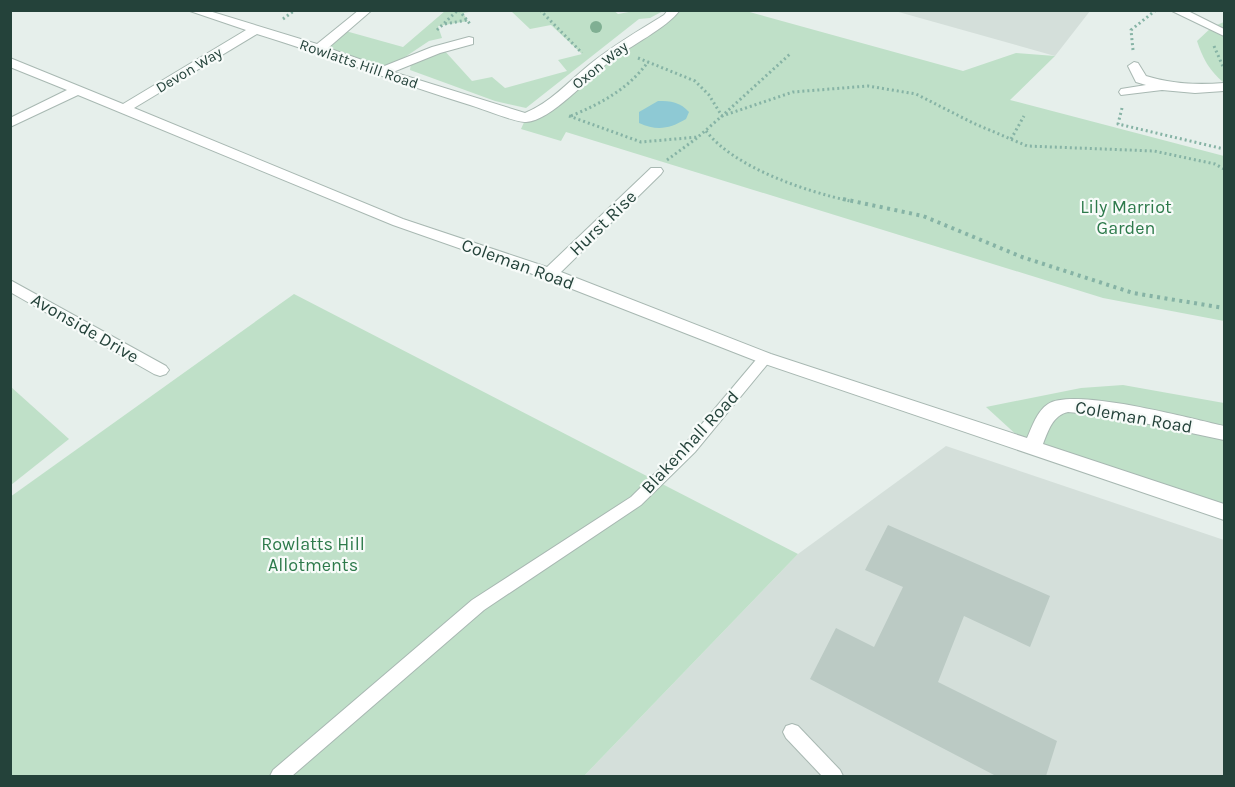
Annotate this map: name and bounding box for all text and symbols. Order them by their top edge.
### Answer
street label: Rowlatts Hill Road [297,35,421,93]
street label: Oxon Way [569,37,631,93]
street label: Devon Way [153,43,225,97]
street label: Hurst Rise [565,186,641,260]
park label: Lily Marriot Garden [1080,196,1172,239]
street label: Coleman Road [459,233,577,295]
street label: Avonside Drive [27,288,143,368]
street label: Blakenhall Road [637,386,743,498]
street label: Coleman Road [1074,396,1194,438]
park label: Rowlatts Hill Allotments [261,533,365,576]

